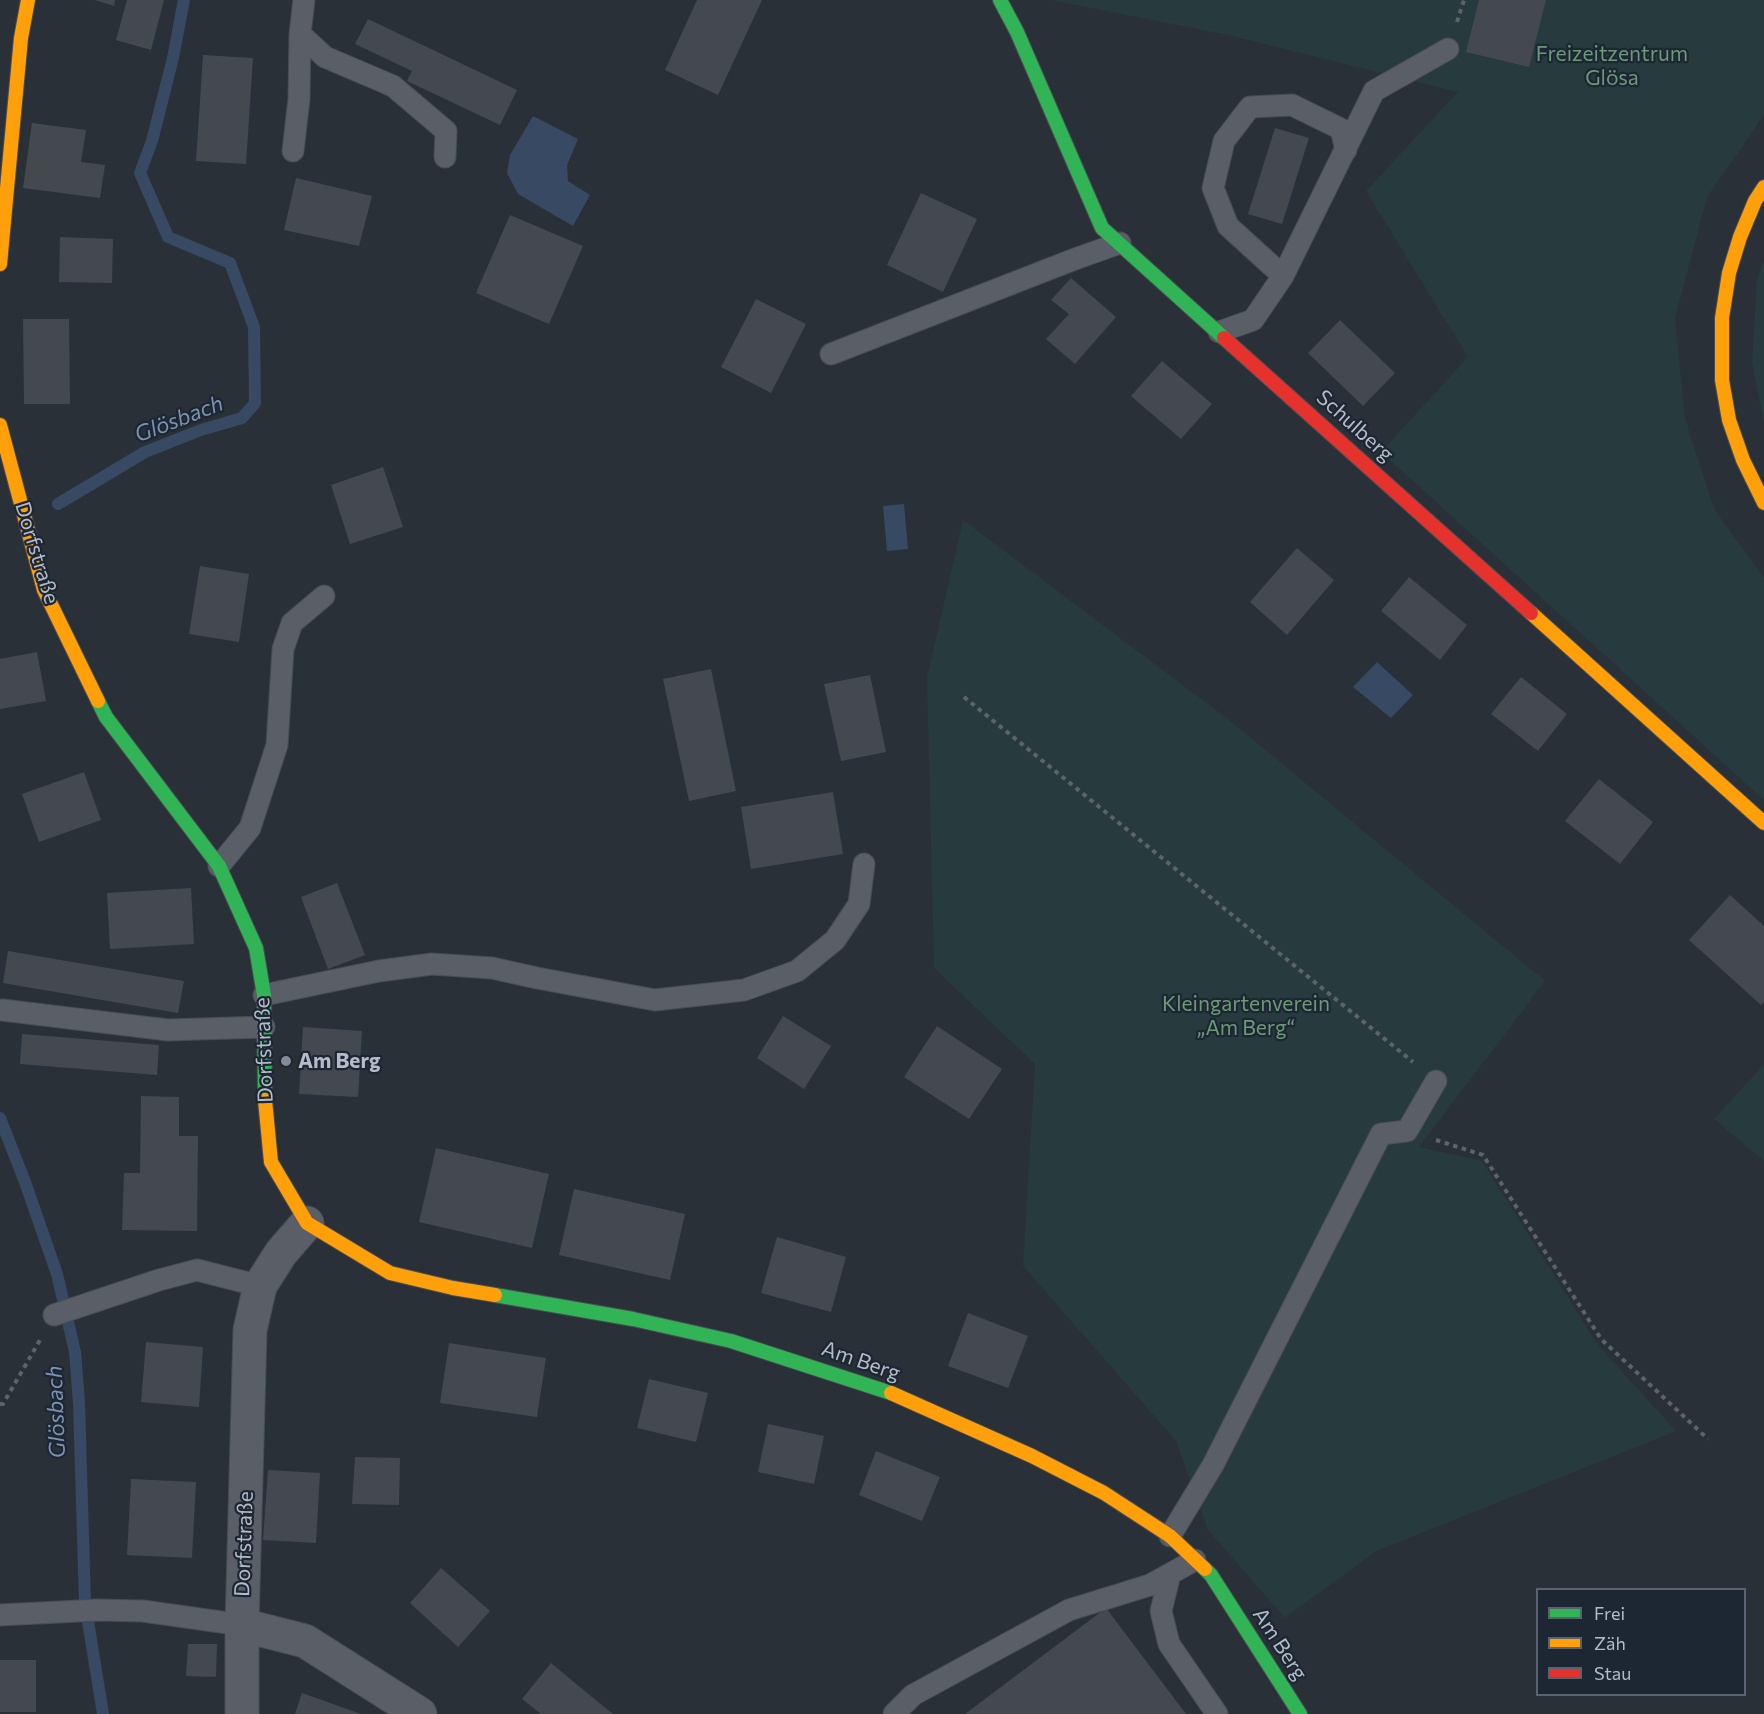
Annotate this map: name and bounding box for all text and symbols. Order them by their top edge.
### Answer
park label: Freizeitzentrum Glösa [1536,41,1688,91]
street label: Schulberg [1311,385,1399,467]
water label: Glösbach [131,390,227,448]
street label: Dorfstraße [10,499,64,607]
park label: Kleingartenverein „Am Berg“ [1162,991,1330,1041]
street label: Dorfstraße [250,997,278,1103]
place label: Am Berg [298,1048,381,1074]
marker: Am Berg [279,1054,293,1068]
street label: Am Berg [818,1336,904,1386]
water label: Glösbach [41,1365,71,1459]
street label: Dorfstraße [230,1491,258,1597]
legend [1536,1588,1746,1696]
text: Frei [1594,1602,1625,1624]
street label: Am Berg [1247,1603,1313,1685]
text: Zäh [1594,1632,1626,1654]
text: Stau [1594,1662,1631,1684]

